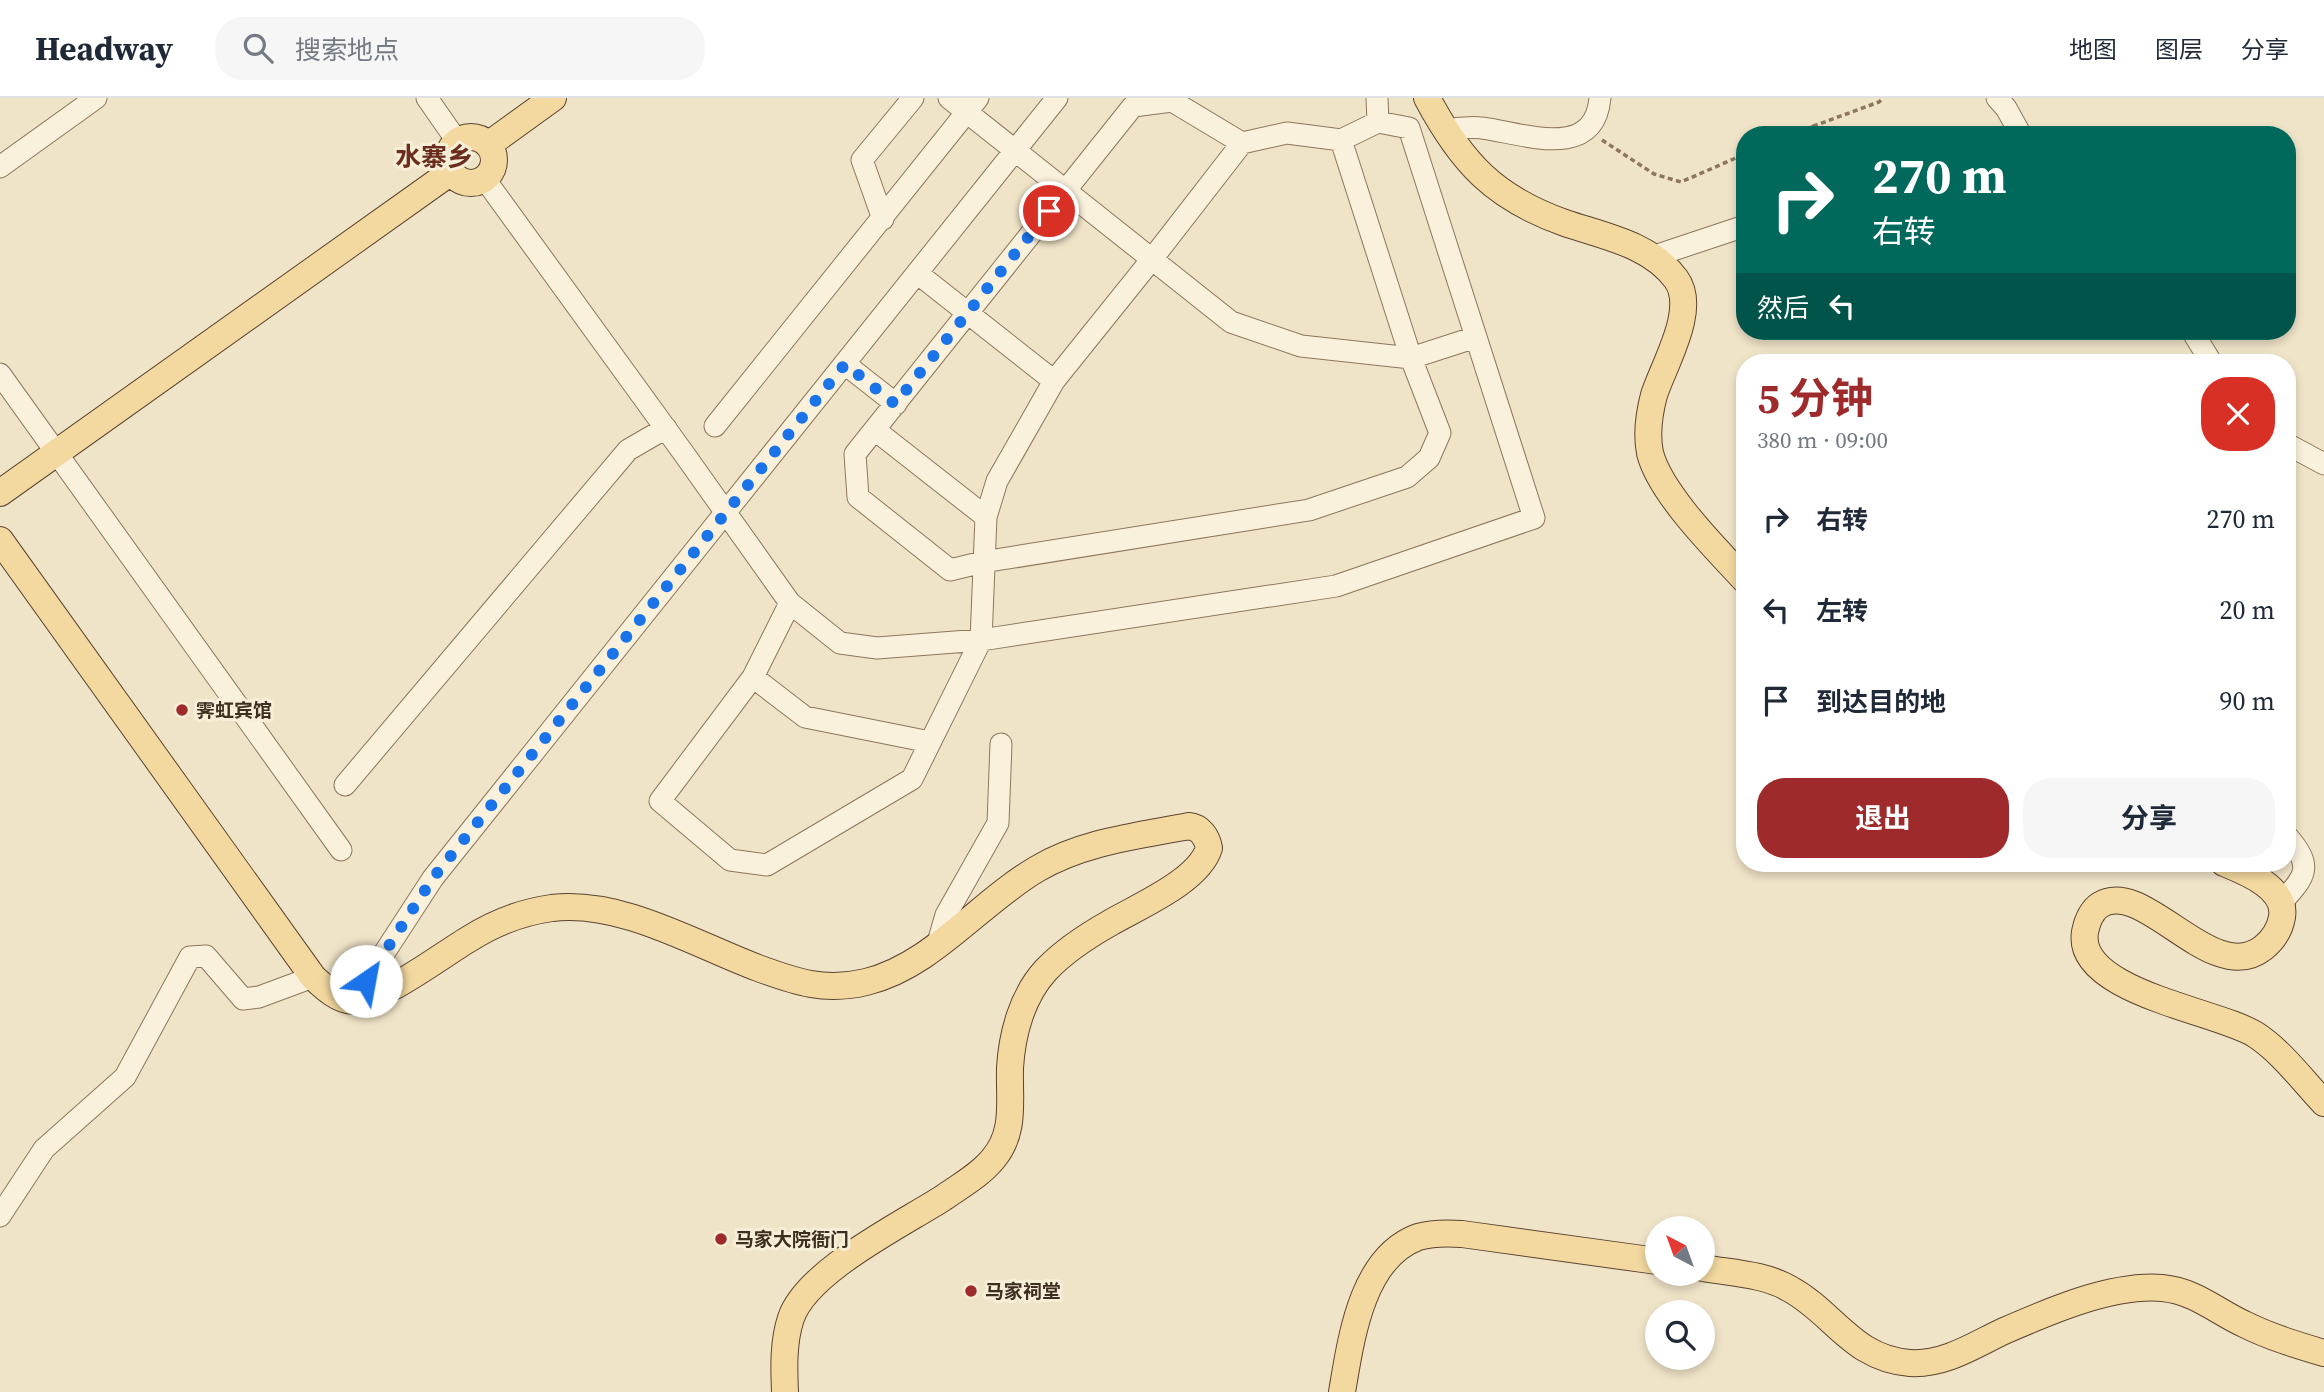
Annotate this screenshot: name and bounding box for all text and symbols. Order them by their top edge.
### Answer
search box [215,17,705,80]
text: Headway [35,26,173,71]
icon: search [239,29,277,67]
text: 搜索地点 [295,32,399,68]
text: 地图 [2069,33,2117,66]
text: 图层 [2155,33,2203,66]
text: 分享 [2241,33,2289,66]
district label: 水寨乡 [395,139,473,175]
text: 270 m [1872,142,2007,209]
icon: right [1757,154,1848,245]
pin [1019,181,1079,241]
icon: arrive [1030,192,1068,230]
text: 右转 [1872,210,1936,254]
icon: left [1823,287,1861,325]
text: 然后 [1757,290,1809,326]
text: 5 分钟 [1757,369,1873,427]
button: close [2201,377,2275,451]
text: 380 m · 09:00 [1757,424,1888,456]
icon: right [1757,500,1795,538]
text: 270 m [2207,501,2275,537]
text: 右转 [1816,502,1868,538]
icon: left [1757,591,1795,629]
text: 20 m [2220,592,2275,628]
text: 左转 [1816,593,1868,629]
icon: arrive [1757,682,1795,720]
text: 90 m [2220,683,2275,719]
text: 到达目的地 [1816,684,1946,720]
place label: 霁虹宾馆 [196,697,272,723]
marker: 霁虹宾馆 [174,702,190,718]
button: 退出 [1757,778,2009,858]
button: 分享 [2023,778,2275,858]
position arrow [329,944,403,1018]
north arrow [1645,1216,1715,1286]
map controls [1645,1216,1715,1370]
place label: 马家大院衙门 [735,1226,849,1252]
marker: 马家大院衙门 [713,1231,729,1247]
place label: 马家祠堂 [985,1278,1061,1304]
marker: 马家祠堂 [963,1283,979,1299]
button: search [1645,1300,1715,1370]

